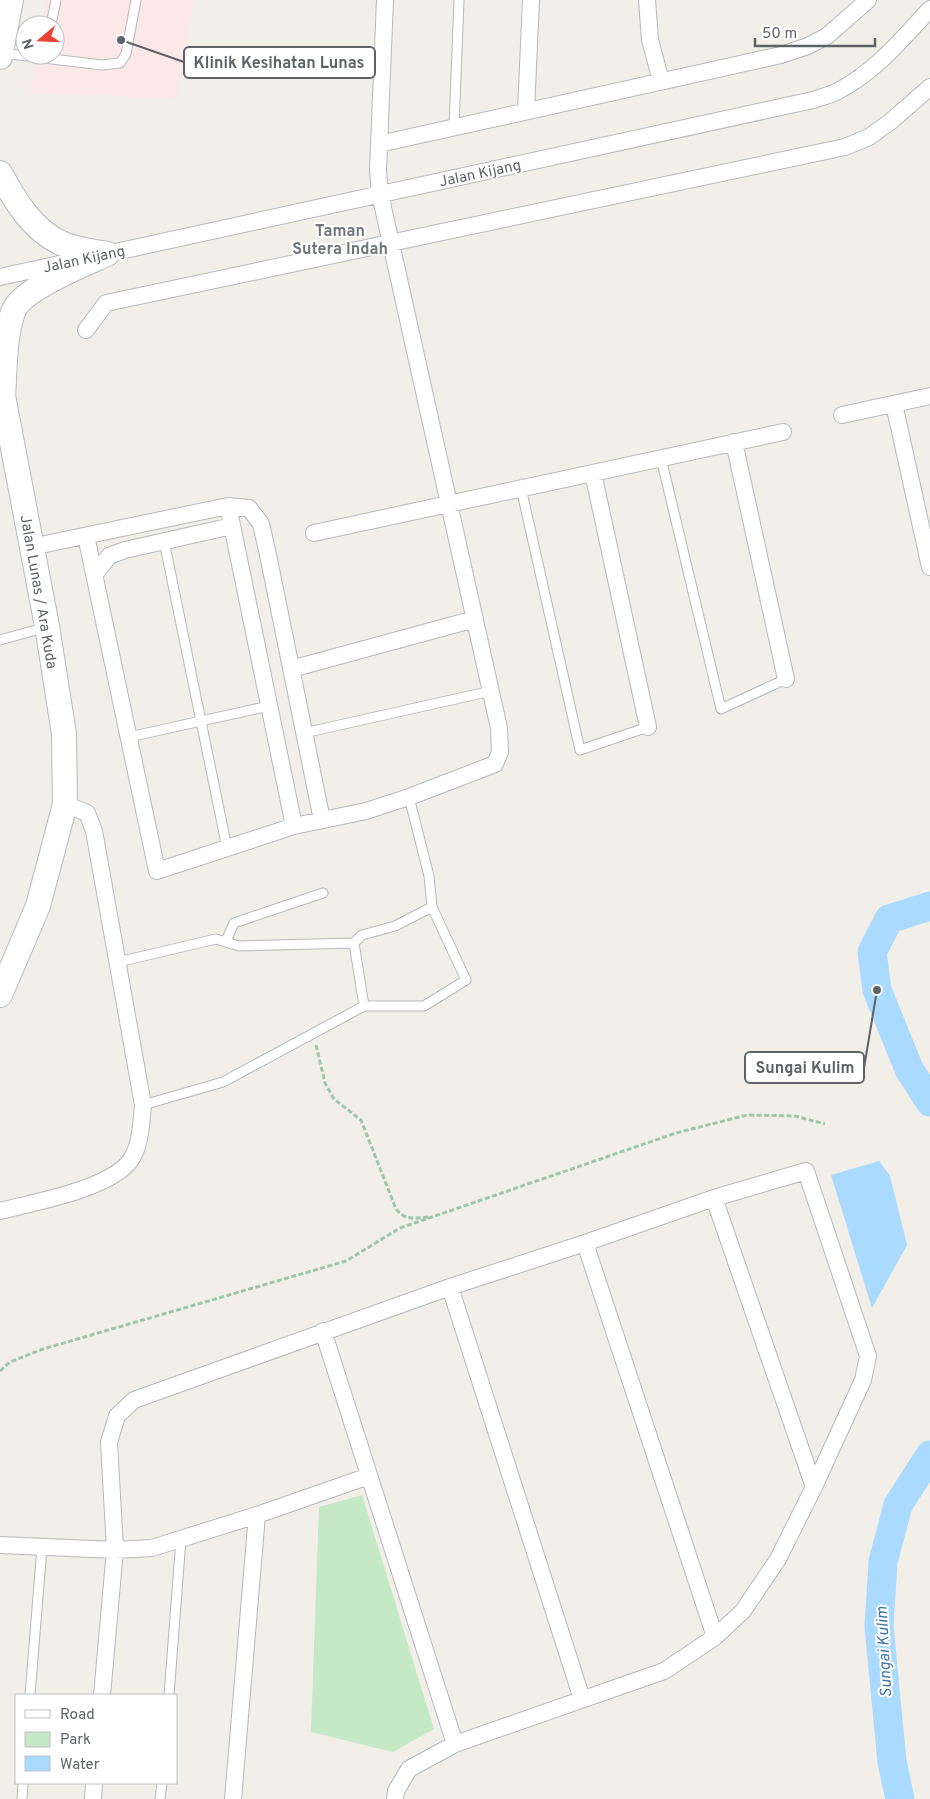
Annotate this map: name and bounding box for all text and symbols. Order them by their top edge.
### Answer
north arrow [15,15,65,65]
scale bar [755,15,875,47]
text: 50 m [762,25,797,44]
text: N [19,36,39,51]
callout: Klinik Kesihatan Lunas [184,47,375,78]
text: Klinik Kesihatan Lunas [194,54,365,74]
street label: Jalan Kijang [438,157,523,192]
district label: Taman Sutera Indah [292,222,388,260]
street label: Jalan Kijang [42,243,127,278]
street label: Jalan Lunas / Ara Kuda [15,514,60,671]
callout: Sungai Kulim [745,1052,864,1083]
text: Sungai Kulim [755,1059,855,1079]
water label: Sungai Kulim [873,1606,897,1698]
legend [15,1694,178,1784]
text: Road [60,1706,95,1725]
text: Park [60,1731,91,1750]
text: Water [60,1756,100,1775]

